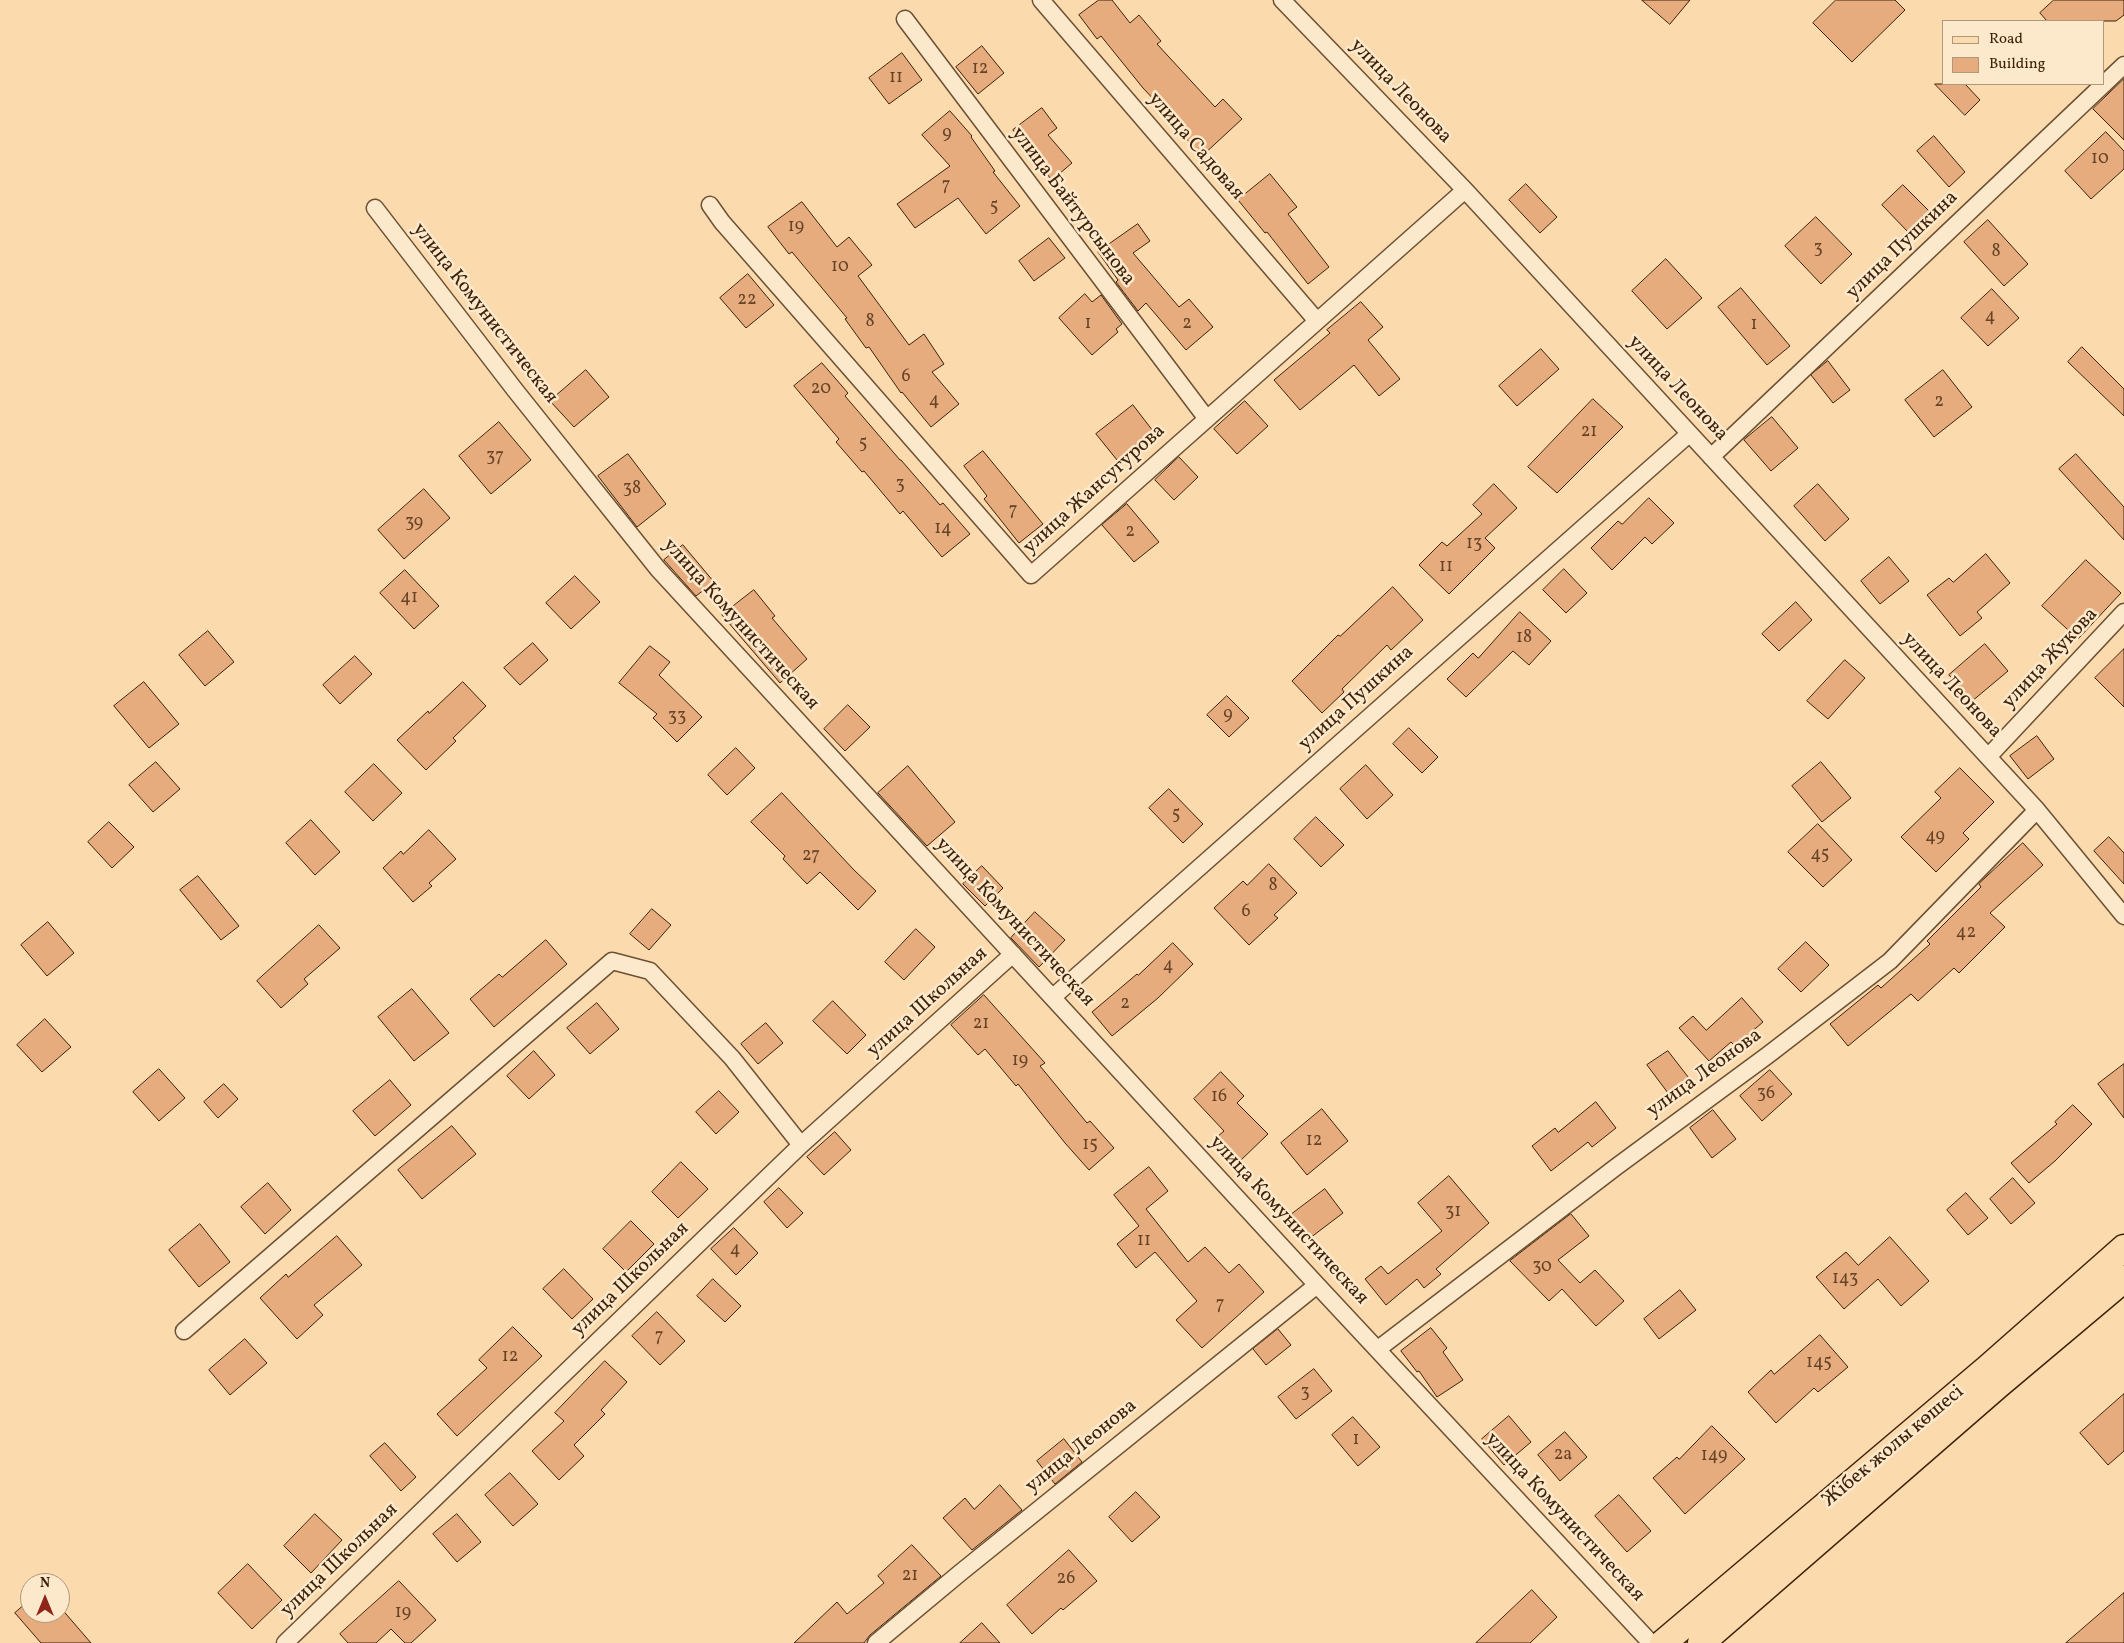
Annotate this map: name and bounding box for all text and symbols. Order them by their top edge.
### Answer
legend [1942,20,2104,85]
text: Road [1989,29,2023,50]
street label: улица Леонова [1344,35,1456,149]
text: Building [1989,54,2045,75]
house number: 12 [972,59,988,81]
house number: 11 [889,68,903,90]
street label: улица Садовая [1142,88,1248,206]
street label: улица Байтурсынова [1005,123,1139,291]
house number: 9 [942,124,952,146]
house number: 10 [2091,149,2109,171]
house number: 7 [942,176,950,198]
street label: улица Пушкина [1842,187,1964,305]
house number: 5 [990,197,998,219]
house number: 19 [788,217,804,239]
street label: улица Комунистическая [406,219,562,409]
house number: 3 [1813,239,1823,261]
house number: 8 [1991,242,2001,264]
house number: 10 [831,257,849,279]
house number: 22 [737,290,757,312]
house number: 4 [1985,307,1995,329]
house number: 8 [865,312,875,334]
house number: 1 [1085,314,1091,336]
house number: 2 [1182,314,1192,336]
house number: 1 [1751,315,1757,337]
street label: улица Леонова [1622,331,1732,447]
house number: 6 [901,367,911,389]
house number: 20 [811,379,831,401]
house number: 4 [929,391,939,413]
house number: 2 [1934,392,1944,414]
street label: улица Жансугурова [1019,420,1171,560]
house number: 21 [1581,422,1597,444]
house number: 5 [859,434,867,456]
house number: 37 [486,447,504,469]
house number: 3 [895,475,905,497]
house number: 38 [623,479,641,501]
house number: 7 [1009,501,1017,523]
house number: 39 [405,513,423,535]
house number: 14 [934,519,952,541]
house number: 2 [1125,522,1135,544]
street label: улица Комунистическая [657,534,823,716]
house number: 13 [1466,534,1482,556]
house number: 11 [1439,557,1453,579]
house number: 41 [400,588,418,610]
street label: улица Жукова [1998,603,2104,715]
house number: 18 [1516,628,1532,650]
street label: улица Леонова [1896,628,2006,744]
street label: улица Пушкина [1295,641,1419,757]
house number: 9 [1223,705,1233,727]
house number: 33 [668,707,686,729]
house number: 5 [1172,805,1180,827]
house number: 49 [1925,827,1945,849]
street label: улица Комунистическая [929,833,1099,1013]
house number: 45 [1811,845,1829,867]
house number: 27 [802,846,820,868]
house number: 8 [1268,876,1278,898]
house number: 6 [1241,902,1251,924]
house number: 42 [1956,923,1976,945]
street label: улица Школьная [863,943,993,1063]
house number: 4 [1163,956,1173,978]
house number: 2 [1120,994,1130,1016]
house number: 21 [973,1014,989,1036]
street label: улица Леонова [1643,1024,1767,1124]
house number: 19 [1012,1051,1028,1073]
house number: 36 [1757,1084,1775,1106]
house number: 16 [1211,1087,1227,1109]
street label: улица Комунистическая [1203,1131,1373,1311]
house number: 12 [1306,1131,1322,1153]
house number: 15 [1082,1135,1098,1157]
house number: 31 [1445,1202,1461,1224]
street label: улица Школьная [567,1218,695,1342]
house number: 11 [1137,1231,1151,1253]
house number: 4 [730,1240,740,1262]
house number: 30 [1532,1257,1552,1279]
house number: 143 [1832,1269,1858,1291]
house number: 7 [1216,1295,1224,1317]
house number: 7 [655,1327,663,1349]
house number: 12 [502,1347,518,1369]
house number: 145 [1806,1353,1832,1375]
street label: Жібек жолы көшесі [1818,1381,1970,1513]
house number: 3 [1300,1383,1310,1405]
street label: улица Леонова [1022,1395,1142,1499]
street label: улица Комунистическая [1479,1428,1649,1608]
house number: 1 [1353,1430,1359,1452]
house number: 2а [1554,1445,1572,1467]
house number: 149 [1701,1446,1727,1468]
street label: улица Школьная [276,1499,404,1623]
house number: 21 [902,1566,918,1588]
house number: 26 [1057,1569,1075,1591]
north arrow [20,1573,70,1623]
text: N [40,1574,50,1593]
house number: 19 [395,1603,411,1625]

